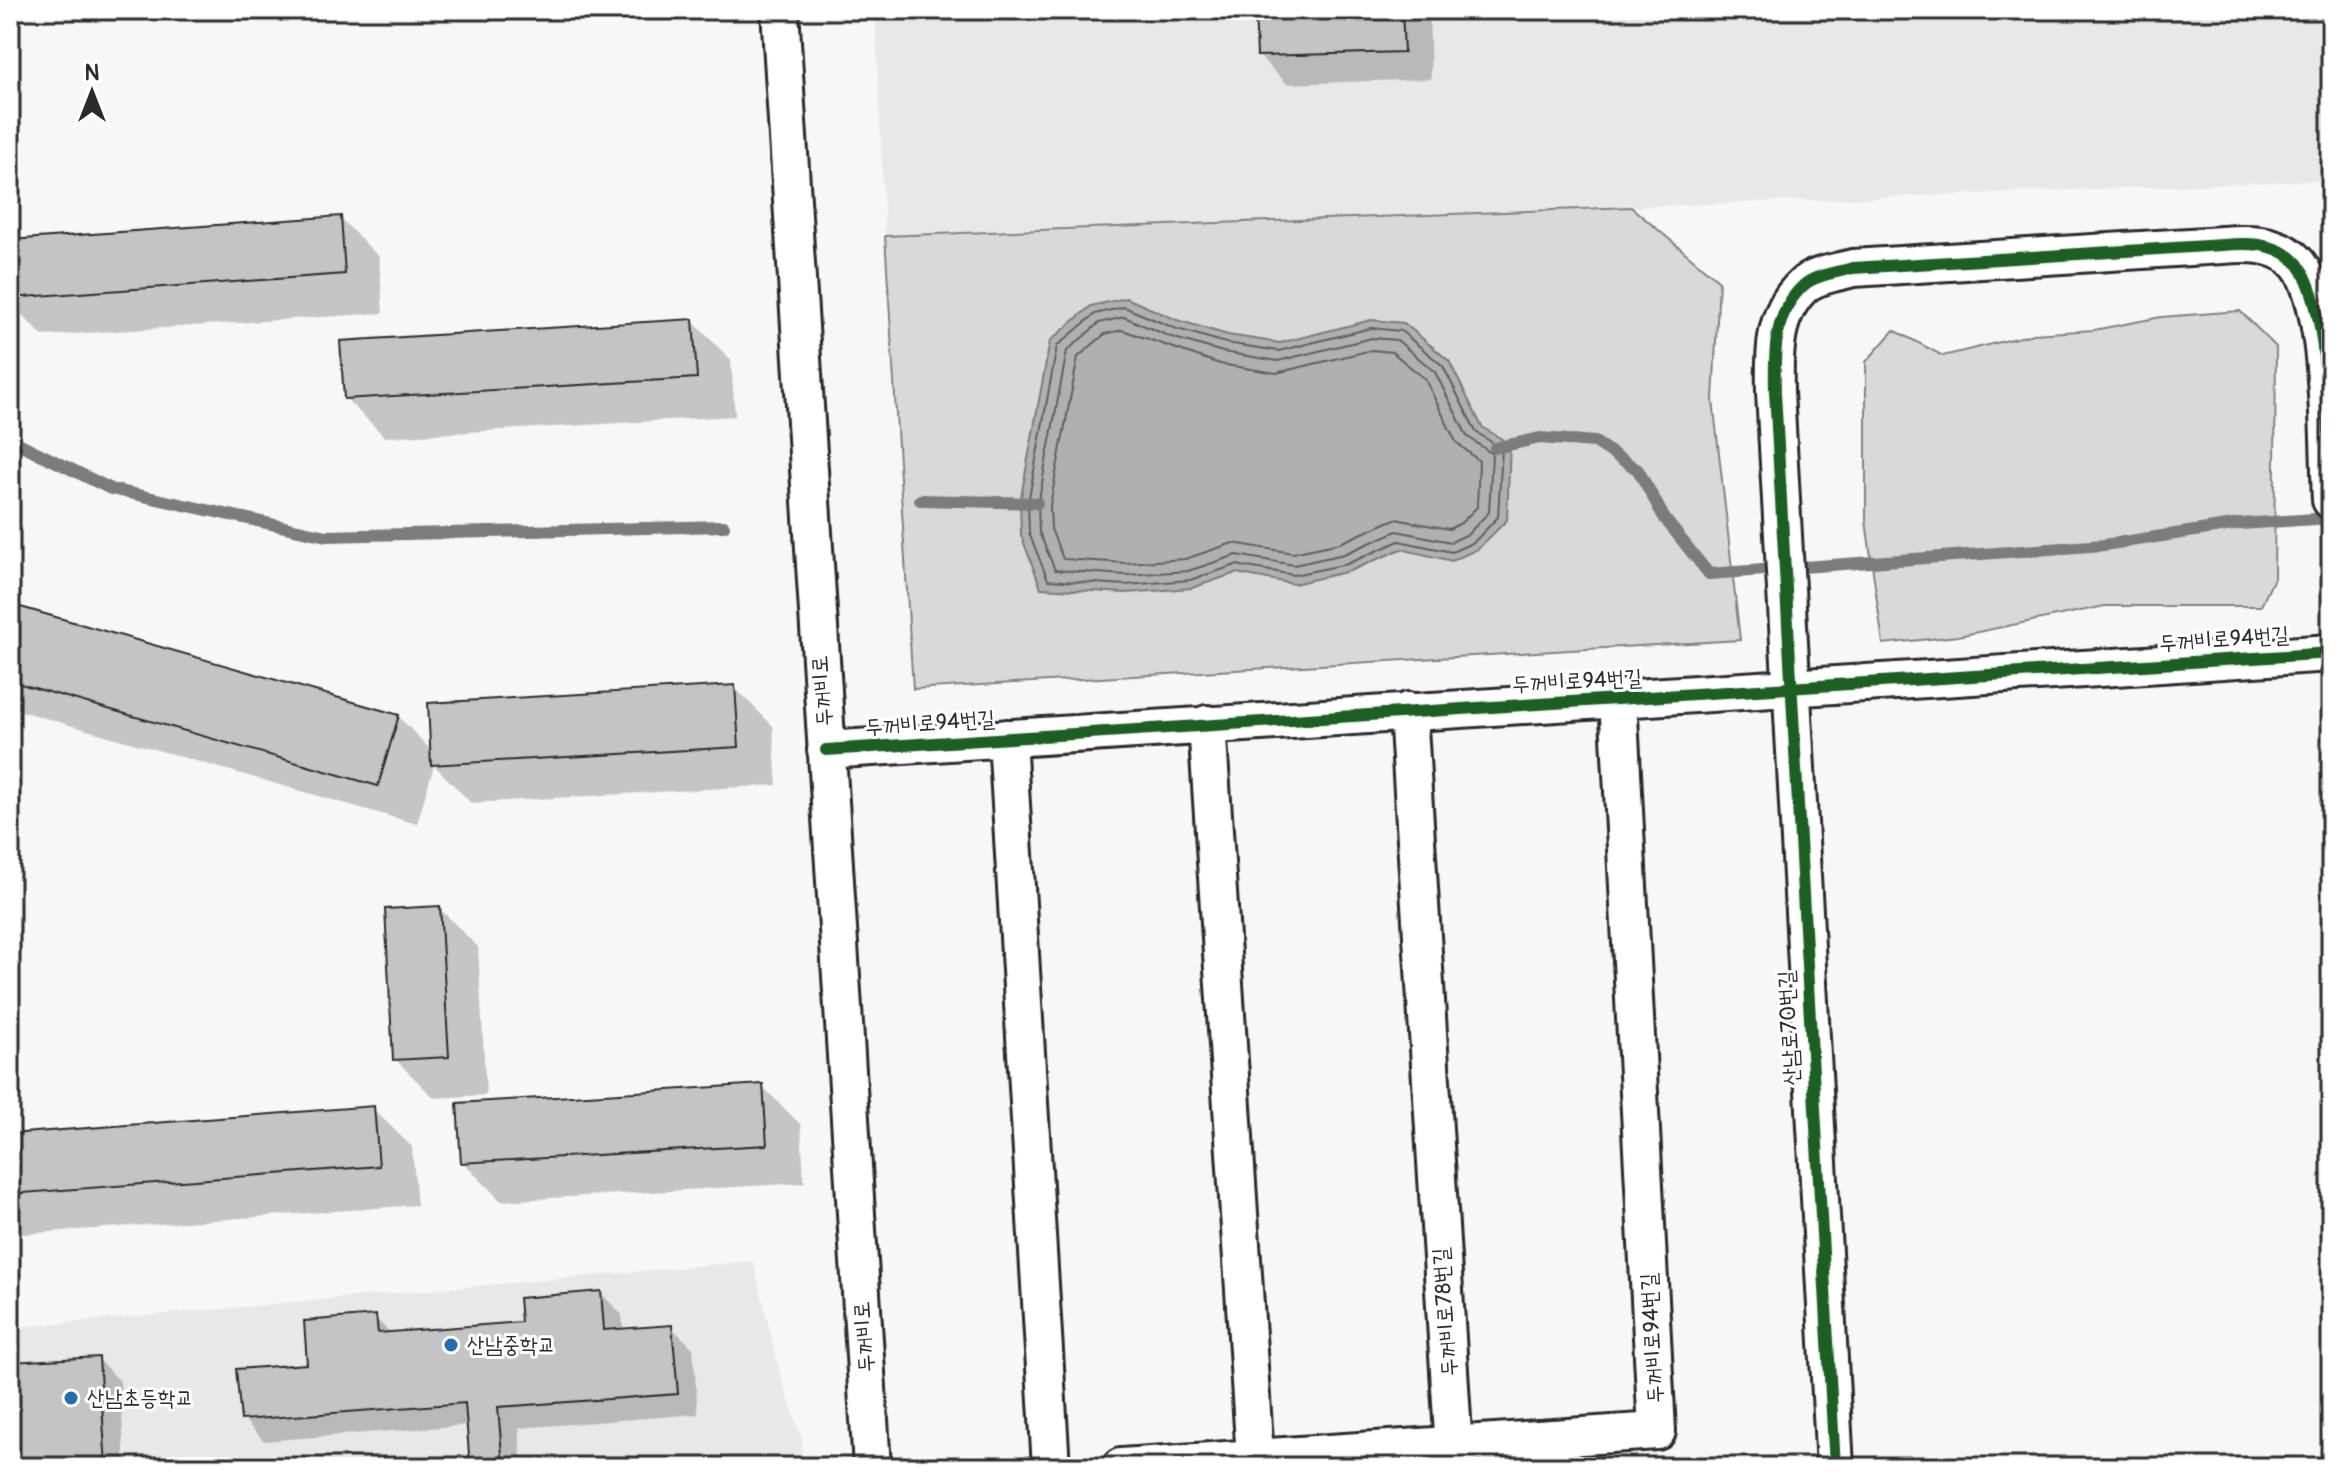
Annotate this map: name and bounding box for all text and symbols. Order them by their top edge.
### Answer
north arrow [52,52,132,132]
text: N [85,59,100,87]
street label: 두꺼비로94번길 [2158,620,2290,658]
street label: 두꺼비로 [806,655,838,727]
street label: 두꺼비로94번길 [1511,664,1643,698]
street label: 두꺼비로94번길 [864,704,996,742]
street label: 산남로70번길 [1772,969,1806,1086]
street label: 두꺼비로78번길 [1427,1246,1463,1377]
street label: 두꺼비로94번길 [1635,1272,1669,1404]
street label: 두꺼비로 [848,1301,880,1373]
place label: 산남중학교 [467,1331,556,1359]
marker: 산남중학교 [442,1336,460,1354]
place label: 산남초등학교 [87,1384,193,1412]
marker: 산남초등학교 [62,1389,80,1407]

